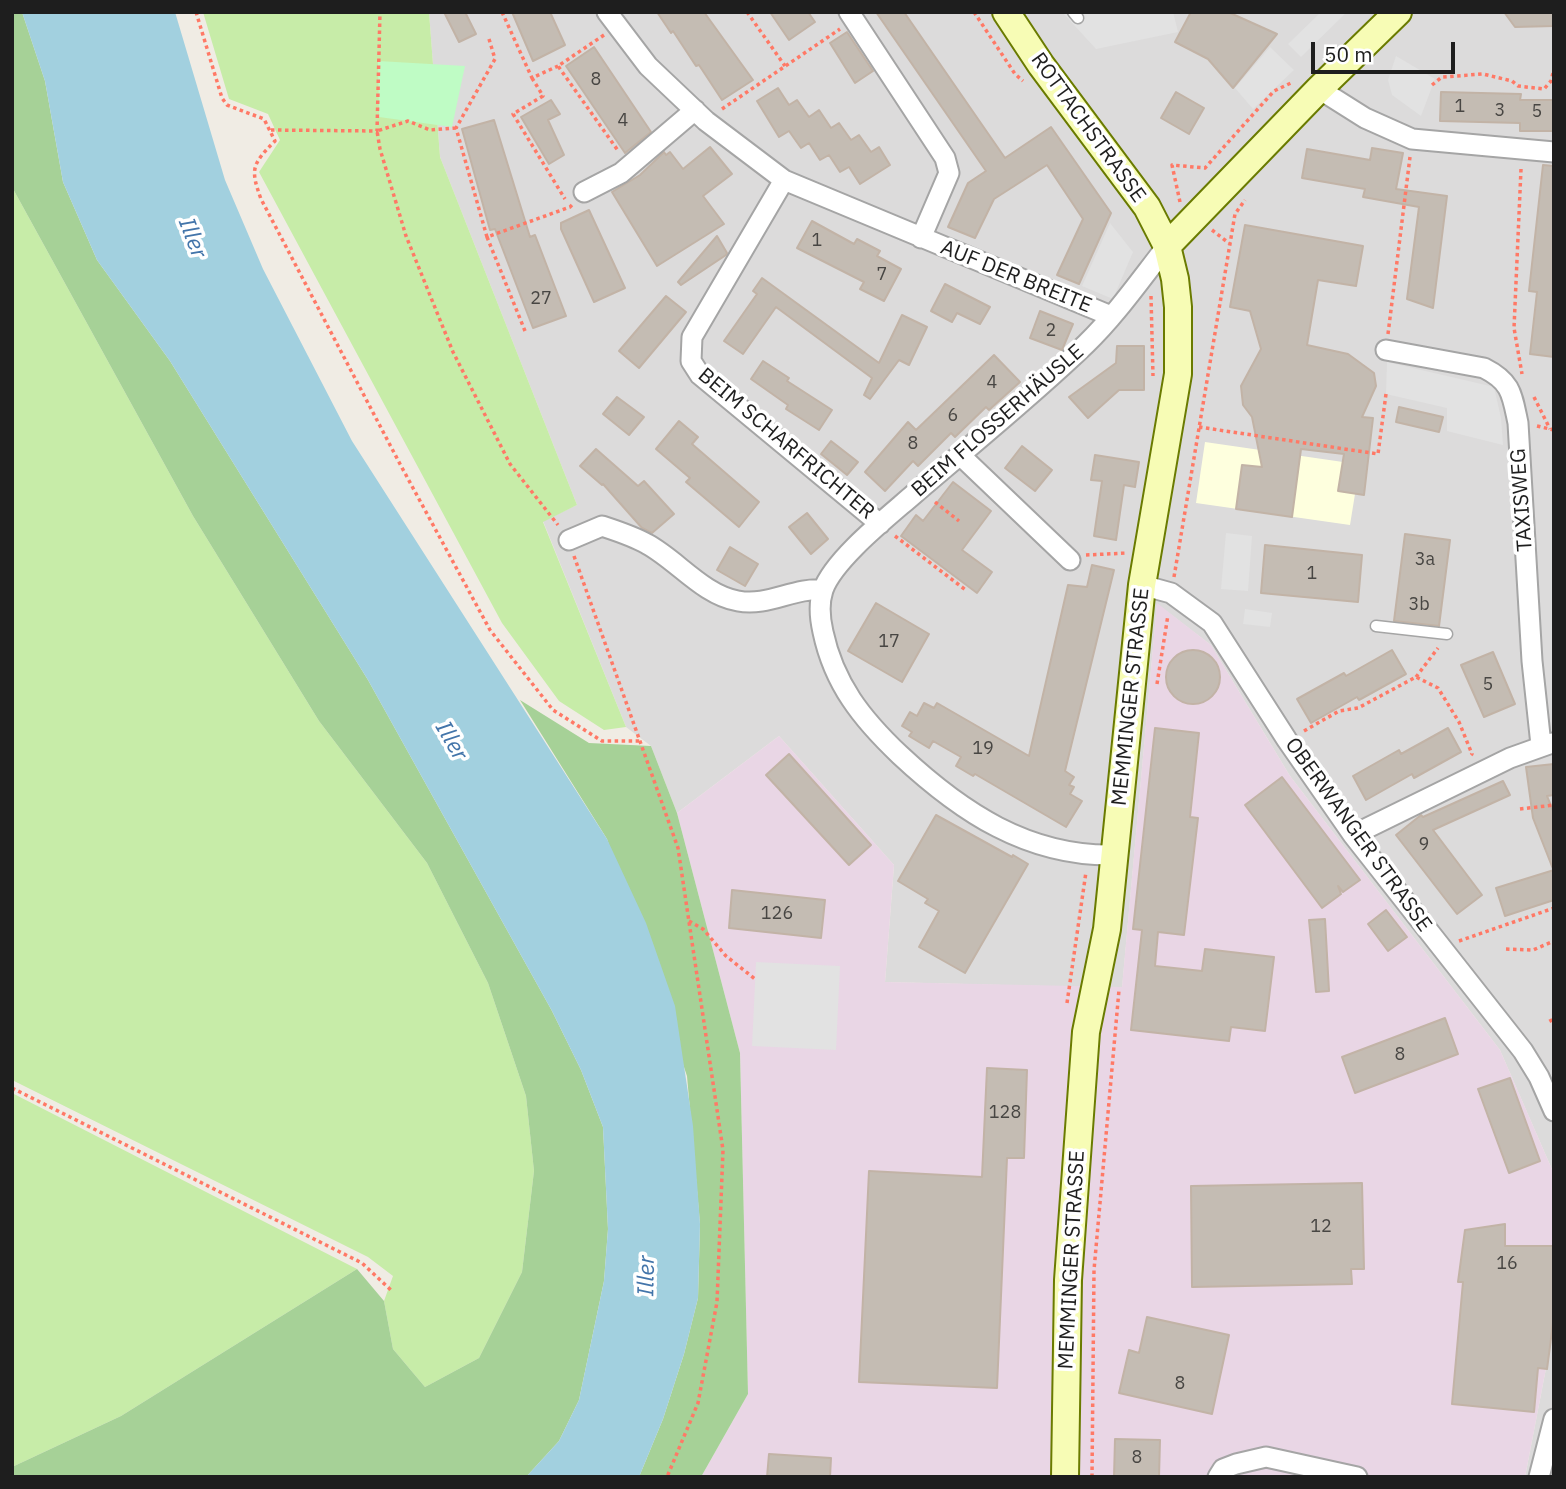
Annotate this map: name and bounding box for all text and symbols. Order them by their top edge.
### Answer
scale bar [1314,28,1458,72]
text: 50 m [1324,40,1373,68]
street label: ROTTACHSTRASSE [1025,48,1151,208]
house number: 8 [591,69,601,91]
house number: 1 [1455,96,1465,118]
house number: 3 [1495,100,1505,122]
house number: 5 [1532,101,1542,123]
house number: 4 [618,110,628,132]
water label: Iller [172,214,212,262]
house number: 1 [812,230,822,252]
street label: AUF DER BREITE [937,235,1095,319]
house number: 7 [877,264,887,286]
house number: 27 [530,288,552,310]
house number: 2 [1046,320,1056,342]
street label: BEIM FLOSSERHÄUSLE [907,339,1089,503]
street label: BEIM SCHARFRICHTER [693,363,879,525]
house number: 4 [987,372,997,394]
house number: 6 [948,405,958,427]
house number: 8 [908,433,918,455]
street label: TAXISWEG [1506,448,1538,552]
house number: 3a [1415,549,1435,571]
house number: 1 [1307,563,1317,585]
street label: MEMMINGER STRASSE [1107,587,1155,807]
house number: 3b [1408,594,1430,616]
house number: 17 [878,631,900,653]
house number: 5 [1483,674,1493,696]
water label: Iller [429,716,473,766]
street label: OBERWANGER STRASSE [1279,733,1437,937]
house number: 19 [972,738,994,760]
house number: 9 [1419,834,1429,856]
house number: 126 [761,903,793,925]
house number: 8 [1395,1044,1405,1066]
house number: 128 [989,1102,1021,1124]
street label: MEMMINGER STRASSE [1054,1150,1090,1370]
house number: 12 [1310,1216,1332,1238]
house number: 16 [1496,1253,1518,1275]
water label: Iller [633,1255,661,1297]
house number: 8 [1175,1373,1185,1395]
house number: 8 [1132,1447,1142,1469]

